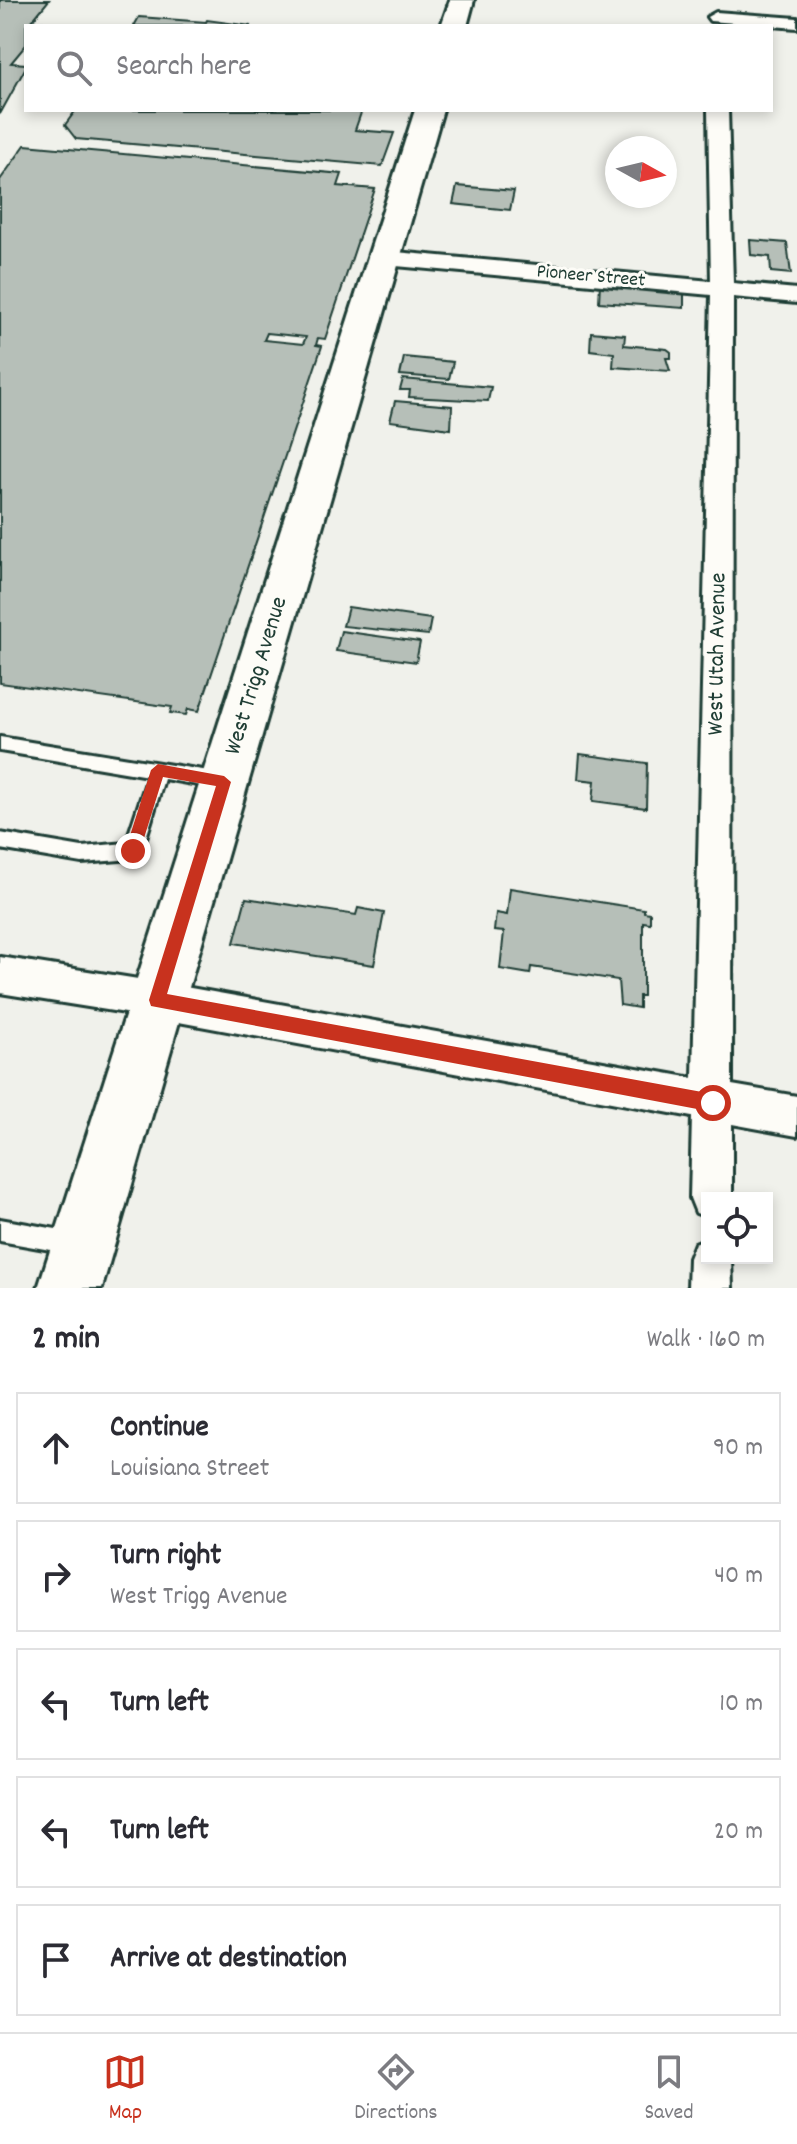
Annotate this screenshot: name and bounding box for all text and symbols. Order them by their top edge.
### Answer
search box [24,24,773,112]
icon: search [52,46,96,90]
text: Search here [116,47,252,90]
north arrow [605,136,677,208]
street label: Pioneer Street [535,258,647,296]
street label: West Utah Avenue [700,572,736,736]
street label: West Trigg Avenue [217,593,297,759]
route end [115,833,151,869]
route start [695,1085,731,1121]
map controls [701,1192,773,1264]
button: locate [701,1192,773,1264]
text: 2 min [32,1316,100,1365]
text: Walk · 160 m [647,1322,765,1359]
text: Continue [110,1408,209,1451]
icon: ahead [34,1426,78,1470]
text: 90 m [713,1430,763,1467]
text: Louisiana Street [110,1451,269,1488]
text: Turn right [110,1536,221,1579]
icon: right [34,1554,78,1598]
text: 40 m [714,1558,763,1595]
text: West Trigg Avenue [110,1579,288,1616]
icon: left [34,1682,78,1726]
text: Turn left [110,1683,209,1726]
text: 10 m [719,1686,763,1723]
icon: left [34,1810,78,1854]
text: Turn left [110,1811,209,1854]
text: 20 m [714,1814,763,1851]
icon: arrive [34,1938,78,1982]
text: Arrive at destination [110,1939,347,1982]
tab: Map [103,2050,147,2129]
tab: Directions [354,2050,438,2129]
tab: Saved [644,2050,694,2129]

